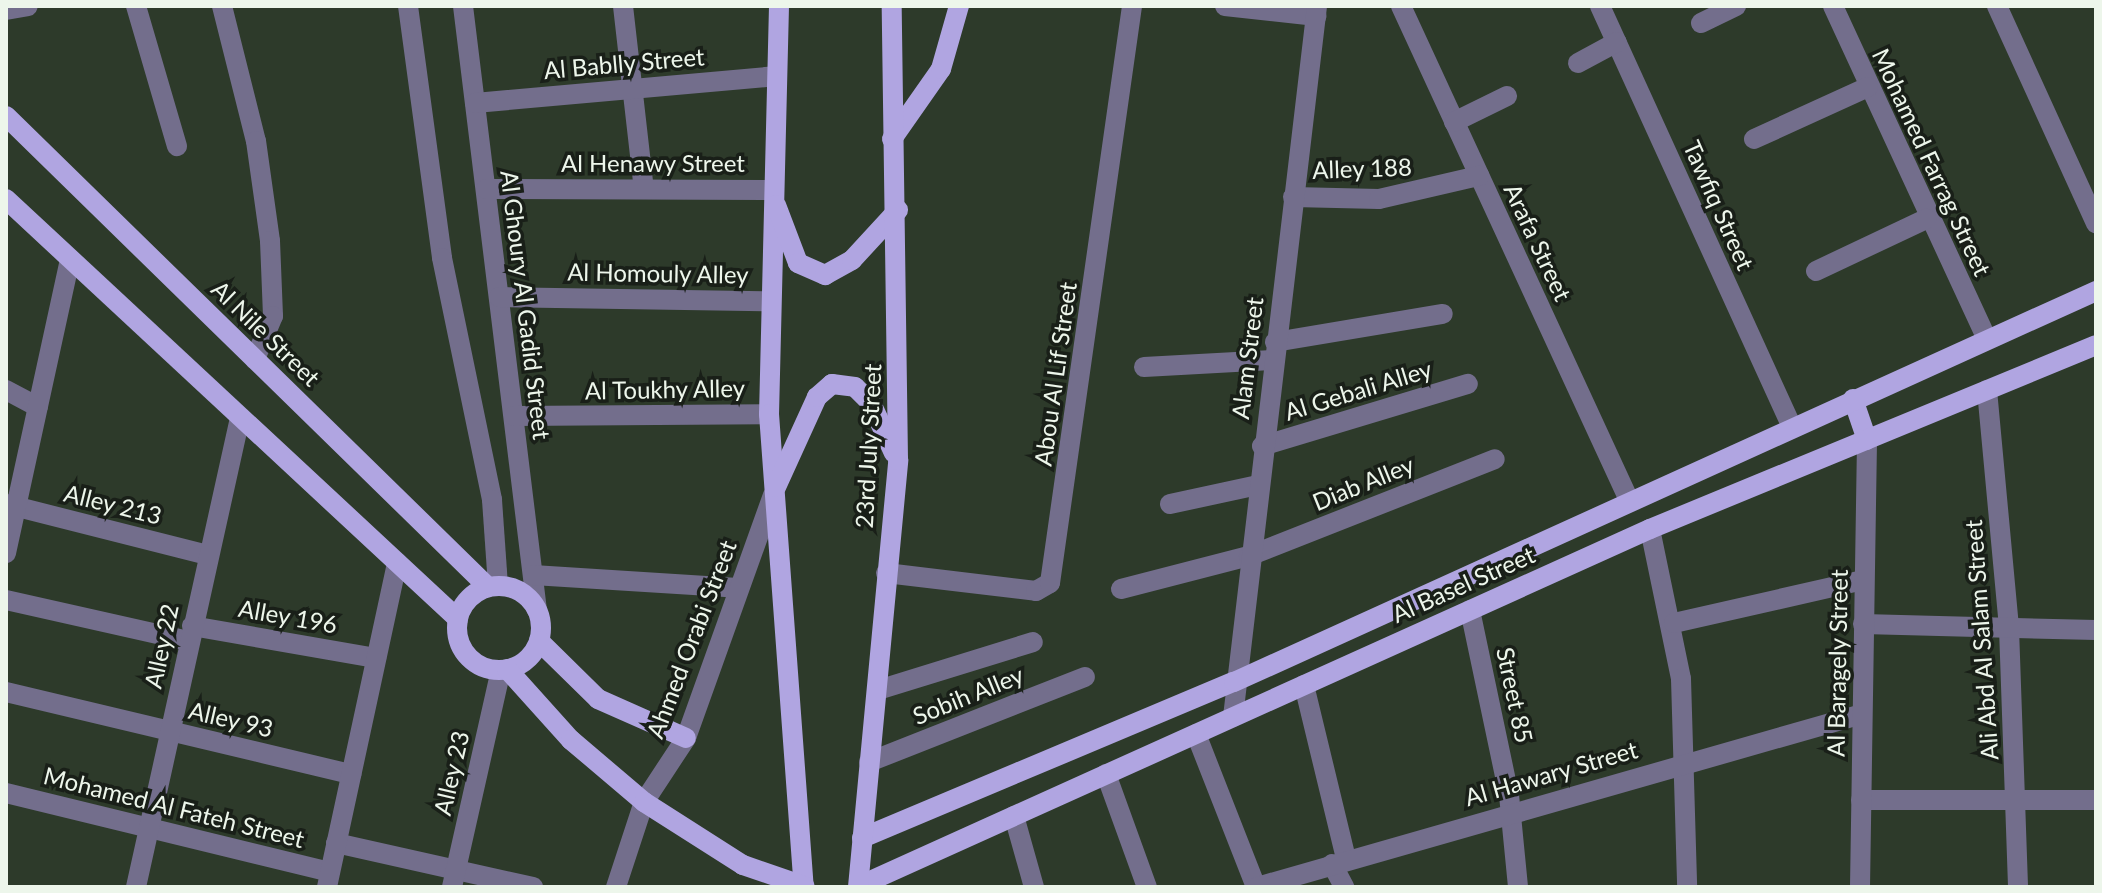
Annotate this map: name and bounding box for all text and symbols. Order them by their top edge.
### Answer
street label: Al Bablly Street [542,42,706,84]
street label: Mohamed Farrag Street [1867,44,1997,280]
street label: Tawfiq Street [1678,136,1760,274]
street label: Al Henawy Street [561,149,745,177]
street label: Alley 188 [1311,152,1413,184]
street label: Al Ghoury Al Gadid Street [495,168,557,442]
street label: Arafa Street [1498,179,1578,305]
street label: Al Homouly Alley [566,257,750,289]
street label: Al Nile Street [206,274,326,392]
street label: Abou Al Lif Street [1028,280,1082,468]
street label: Alam Street [1225,295,1269,421]
street label: Al Gebali Alley [1281,354,1435,426]
street label: 23rd July Street [849,362,887,530]
street label: Al Toukhy Alley [584,373,746,405]
street label: Diab Alley [1308,450,1418,516]
street label: Alley 213 [61,478,165,530]
street label: Ali Abd Al Salam Street [1958,518,2004,762]
street label: Ahmed Orabi Street [640,536,742,742]
street label: Al Basel Street [1387,540,1539,628]
street label: Al Baragely Street [1821,569,1853,757]
street label: Alley 196 [236,593,340,639]
street label: Alley 22 [138,601,184,691]
street label: Street 85 [1491,644,1539,746]
street label: Sobih Alley [908,660,1028,730]
street label: Alley 93 [186,695,276,743]
street label: Alley 23 [427,728,475,818]
street label: Al Hawary Street [1461,735,1641,811]
street label: Mohamed Al Fateh Street [40,761,308,853]

